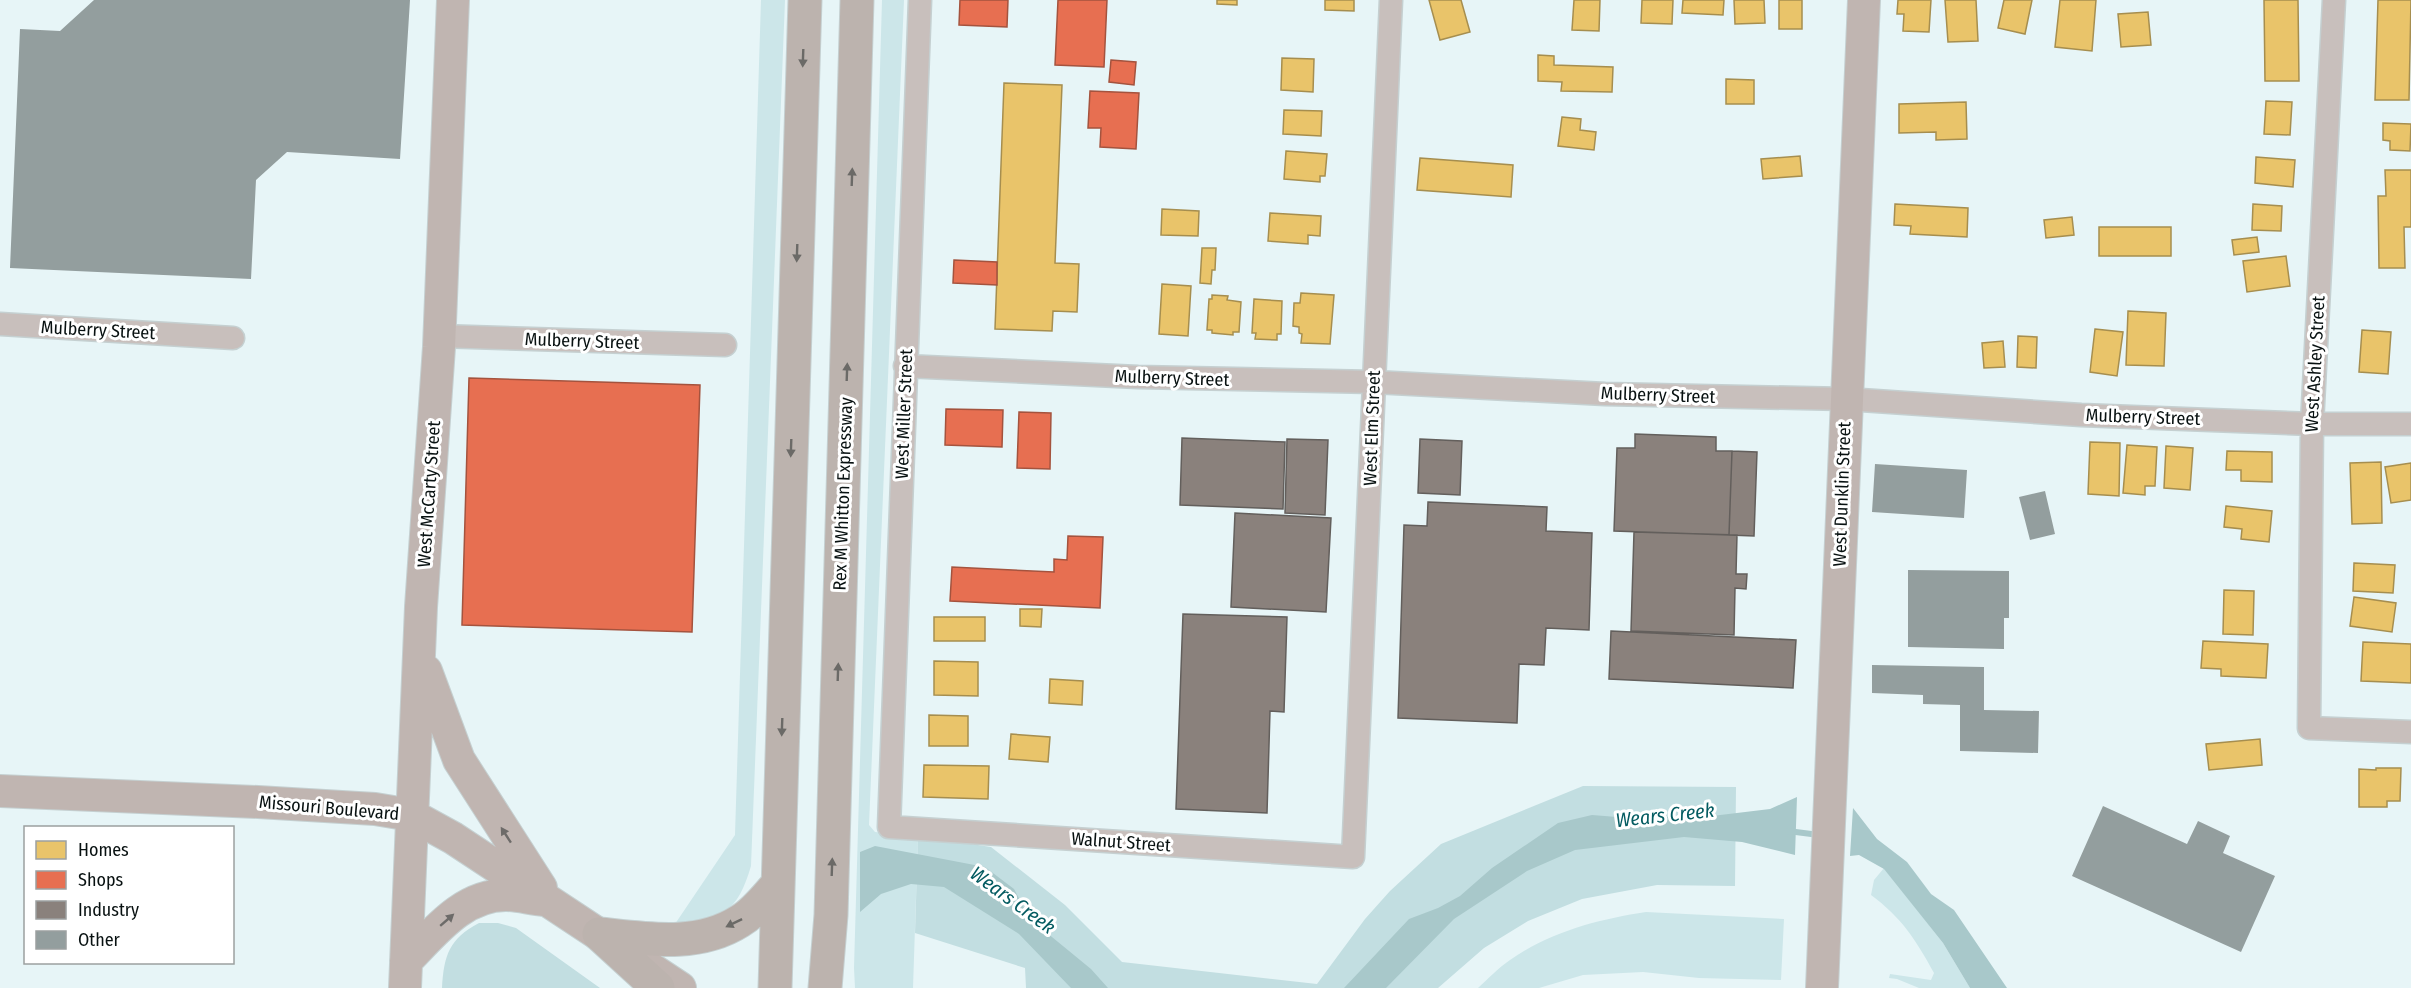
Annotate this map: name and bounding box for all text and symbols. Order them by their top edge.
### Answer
one-way arrow [799,49,808,68]
one-way arrow [848,168,857,187]
one-way arrow [792,244,802,263]
street label: West Ashley Street [2300,295,2330,433]
street label: Mulberry Street [40,316,156,344]
street label: Mulberry Street [524,328,640,354]
street label: West Miller Street [891,348,917,480]
one-way arrow [842,362,852,381]
street label: Mulberry Street [1114,365,1230,391]
street label: West Elm Street [1359,370,1385,486]
street label: Mulberry Street [1600,382,1716,408]
street label: Rex M Whitton Expressway [829,397,857,591]
street label: Mulberry Street [2085,404,2201,430]
street label: West McCarty Street [413,420,445,568]
street label: West Dunklin Street [1828,421,1856,567]
one-way arrow [786,439,795,458]
one-way arrow [834,662,843,681]
one-way arrow [777,718,787,737]
street label: Missouri Boulevard [258,791,400,825]
water label: Wears Creek [1614,798,1716,832]
legend [24,826,234,964]
one-way arrow [501,827,512,843]
street label: Walnut Street [1071,828,1172,856]
text: Homes [78,839,129,861]
one-way arrow [827,857,837,876]
water label: Wears Creek [966,861,1060,939]
text: Shops [78,869,123,891]
text: Industry [78,899,139,921]
one-way arrow [439,914,454,927]
one-way arrow [725,919,742,928]
text: Other [78,929,121,951]

